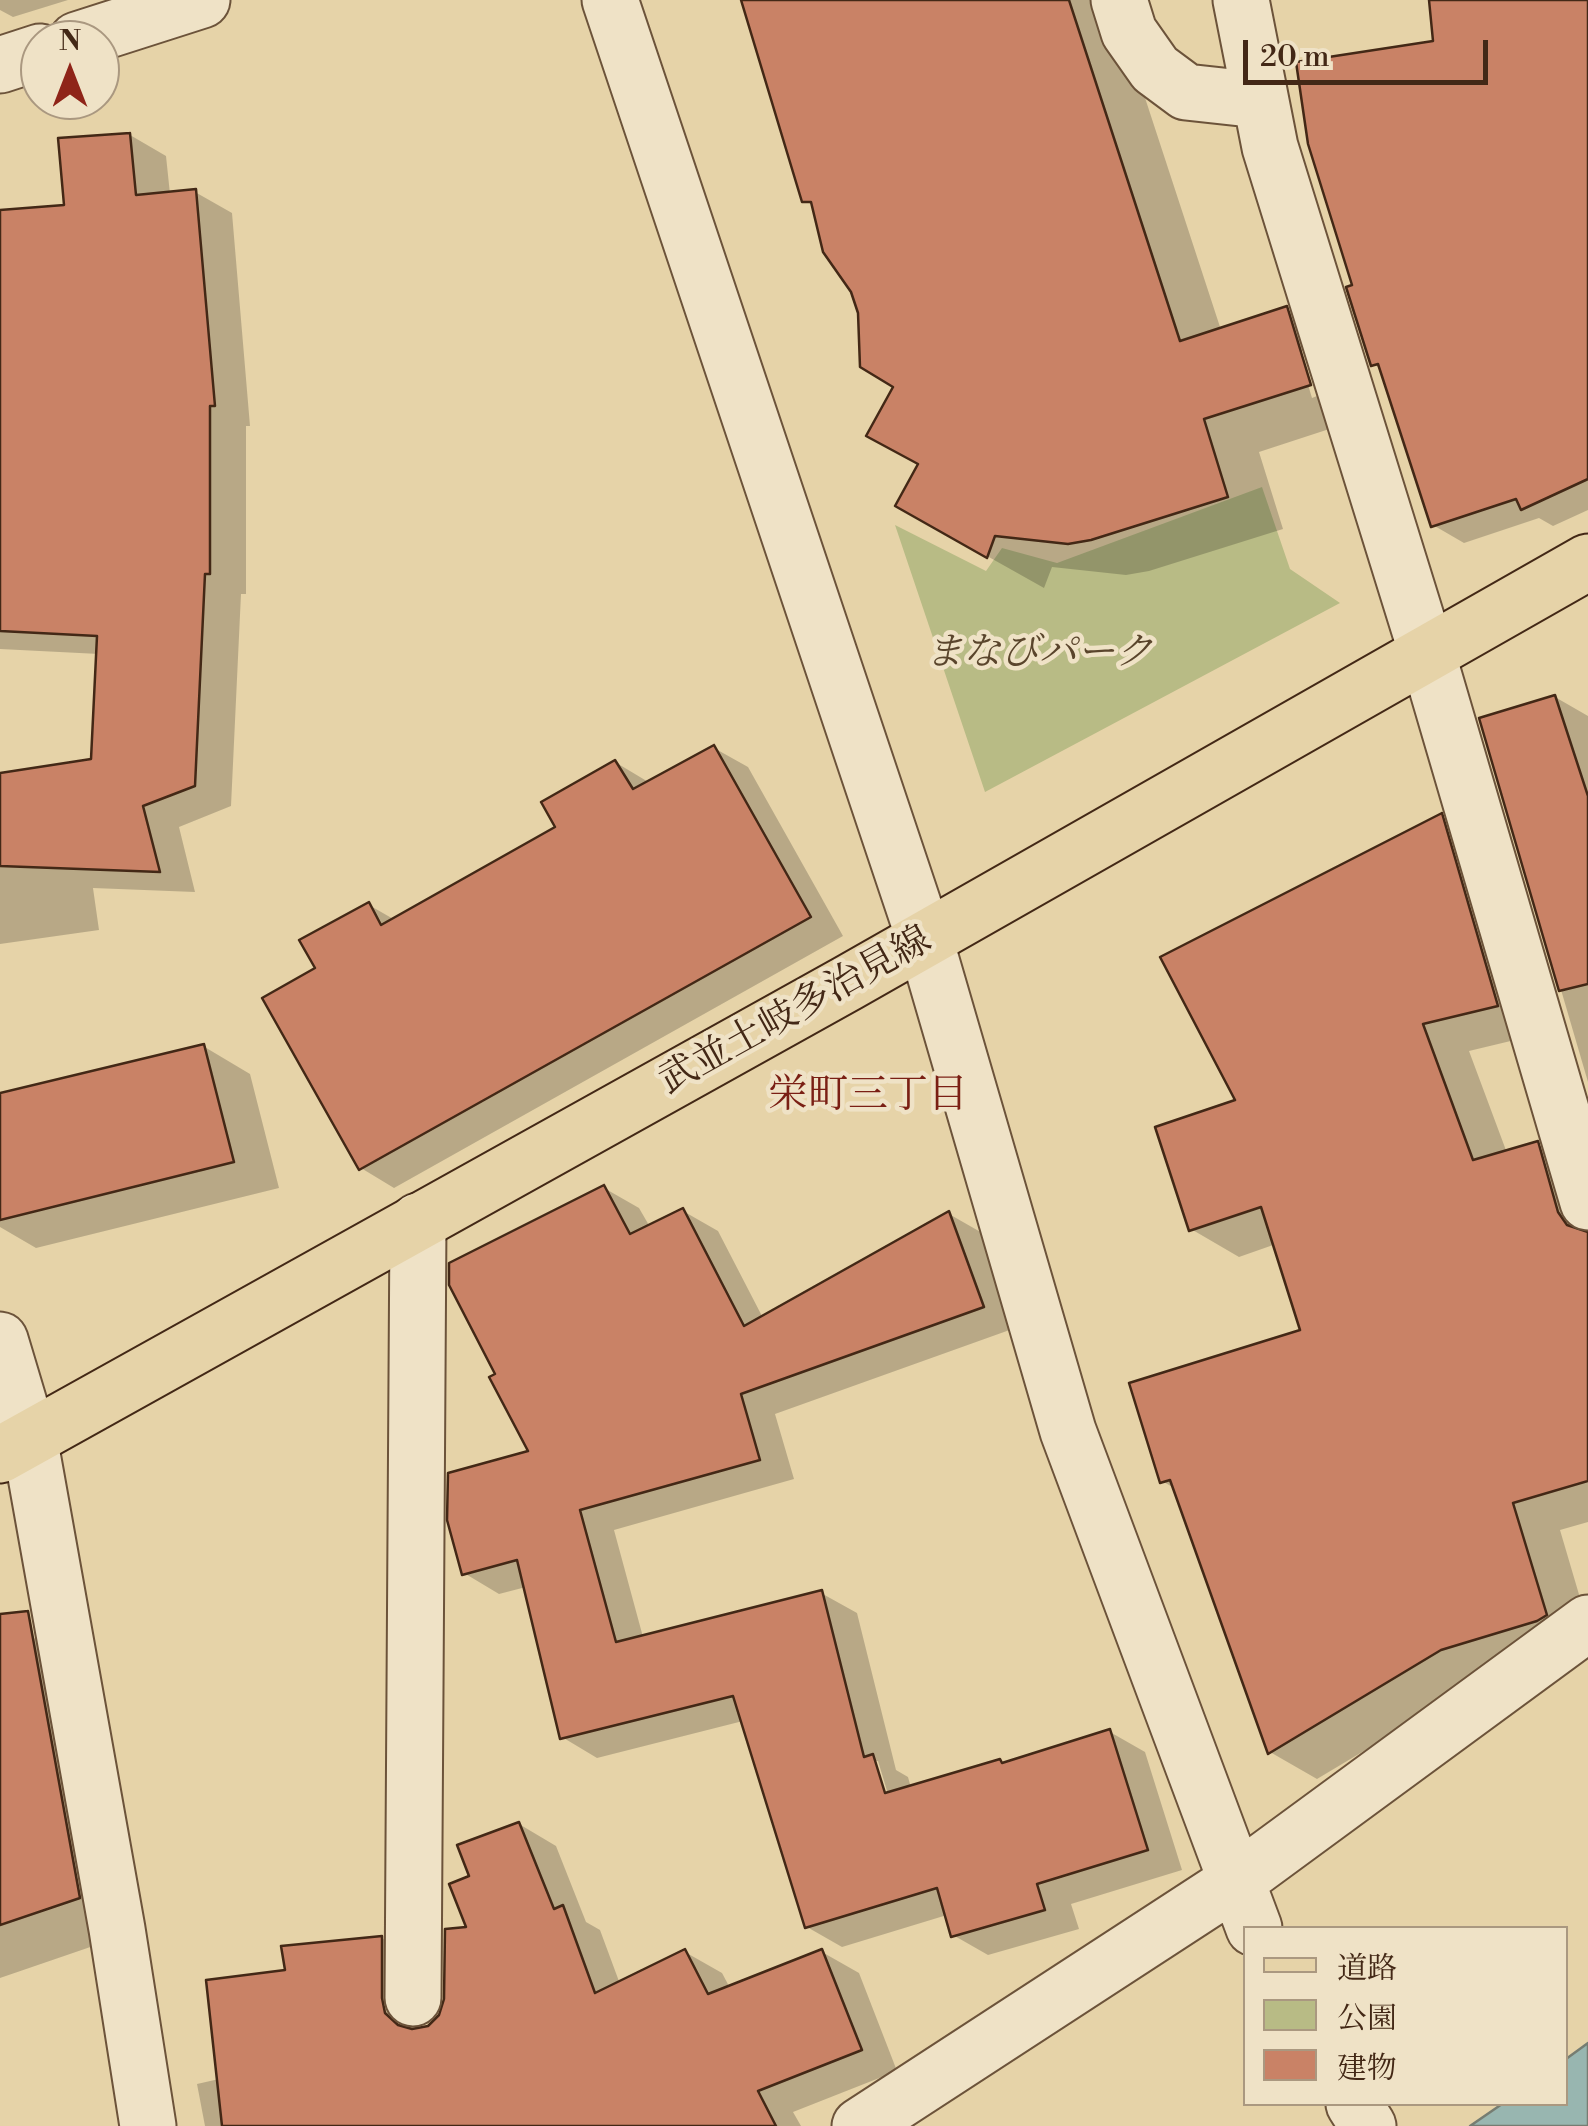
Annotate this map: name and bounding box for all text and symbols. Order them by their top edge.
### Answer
north arrow [20,20,120,120]
scale bar [1248,20,1493,82]
text: N [59,24,81,59]
text: 20 m [1260,38,1329,76]
park label: まなびパーク [925,632,1153,678]
street label: 武並土岐多治見線 [652,918,940,1106]
district label: 栄町三丁目 [768,1073,968,1121]
legend [1243,1926,1568,2106]
text: 道路 [1337,1950,1397,1988]
text: 公園 [1337,2000,1397,2038]
text: 建物 [1337,2050,1397,2088]

